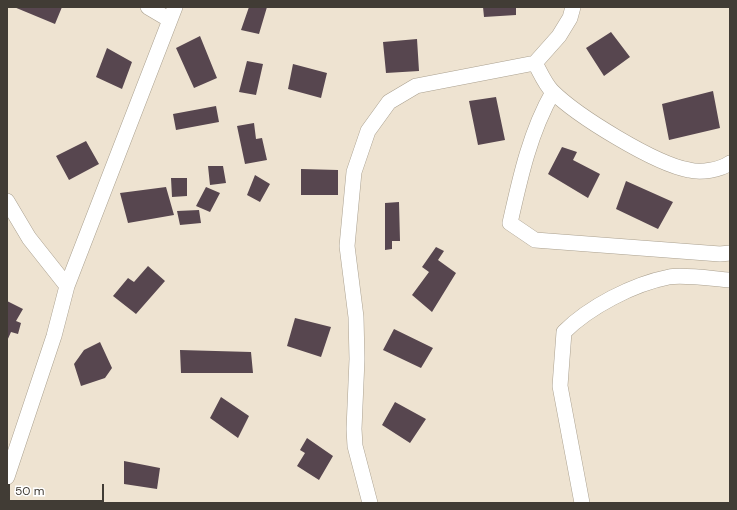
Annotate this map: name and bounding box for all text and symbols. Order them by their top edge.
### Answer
scale bar [10,476,106,502]
text: 50 m [15,483,44,499]

